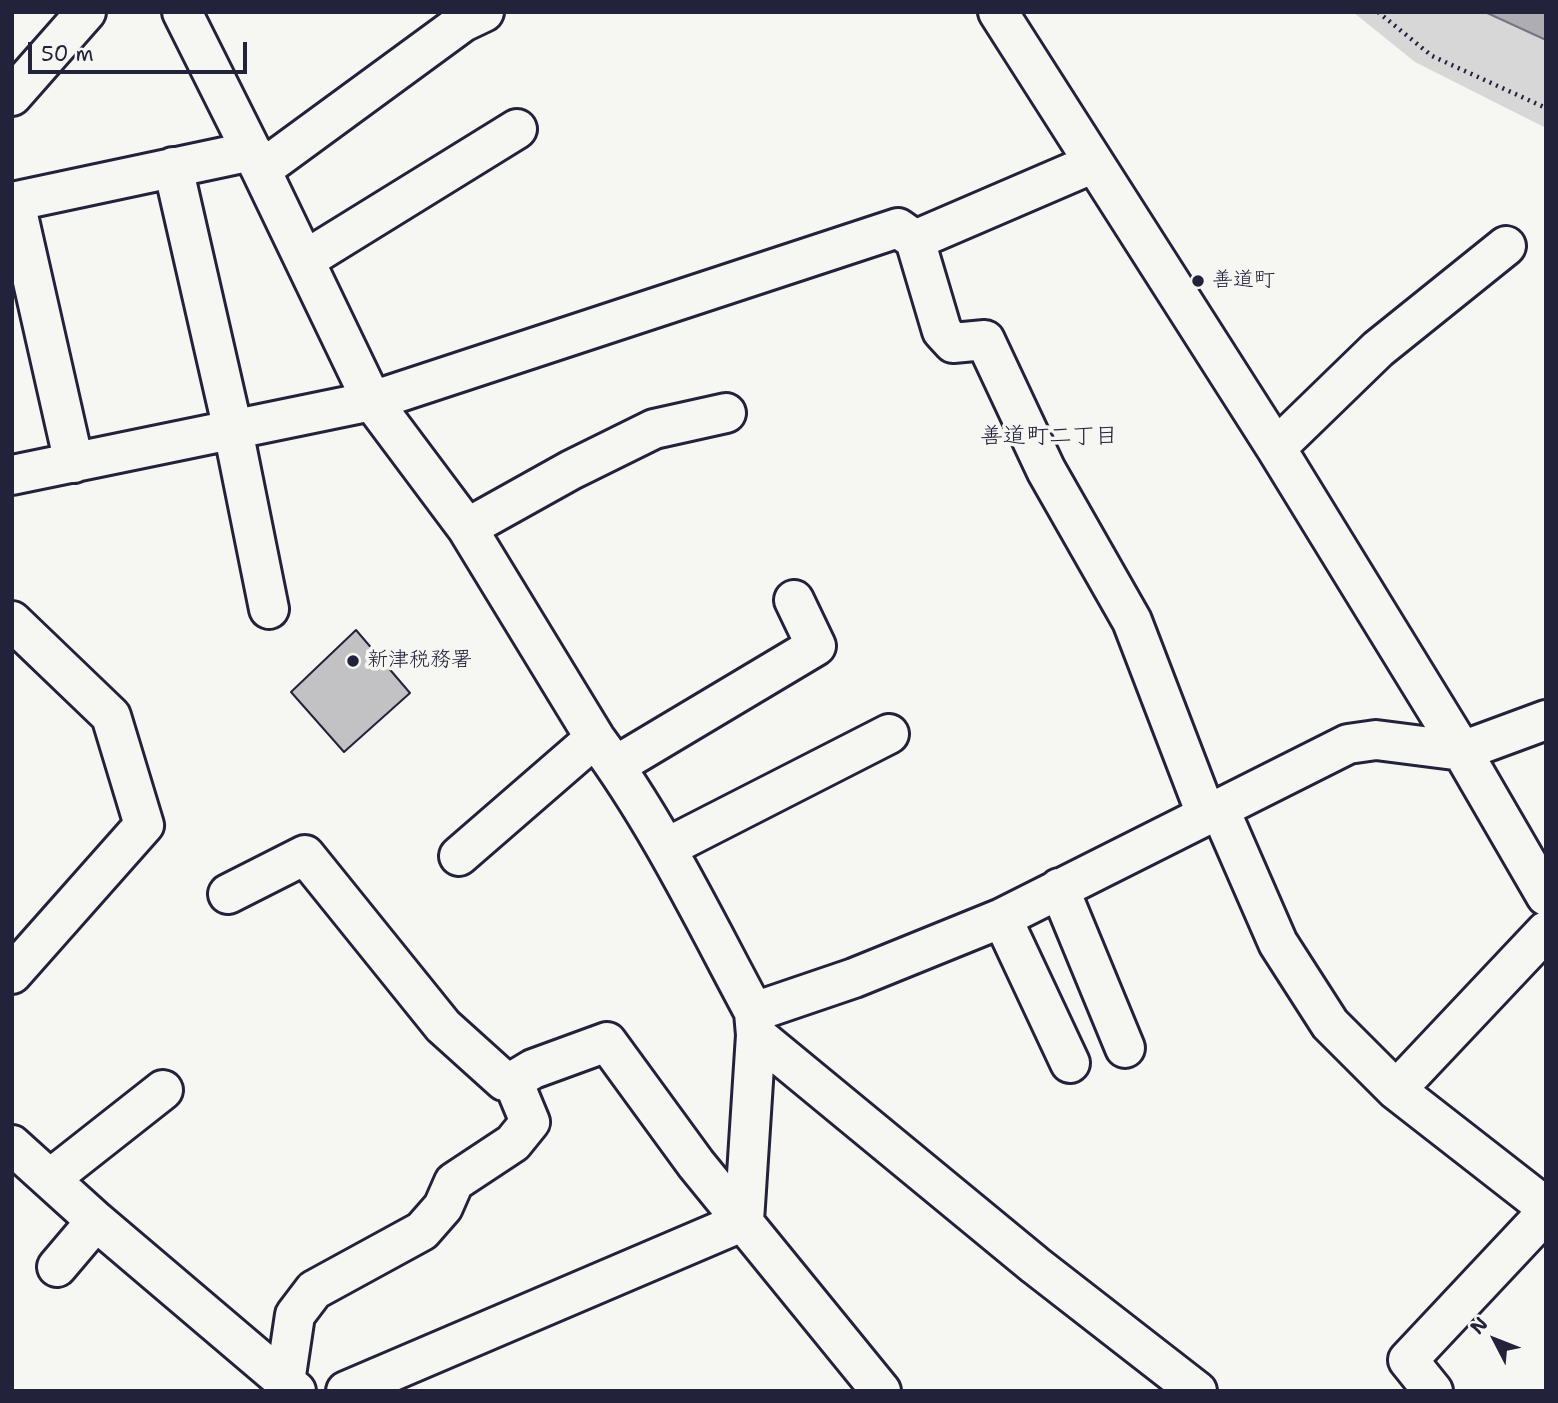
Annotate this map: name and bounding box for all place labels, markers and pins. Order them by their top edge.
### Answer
place label: 善道町 [1212,268,1275,294]
marker: 善道町 [1190,273,1206,289]
place label: 新津税務署 [367,648,472,674]
marker: 新津税務署 [345,653,361,669]

